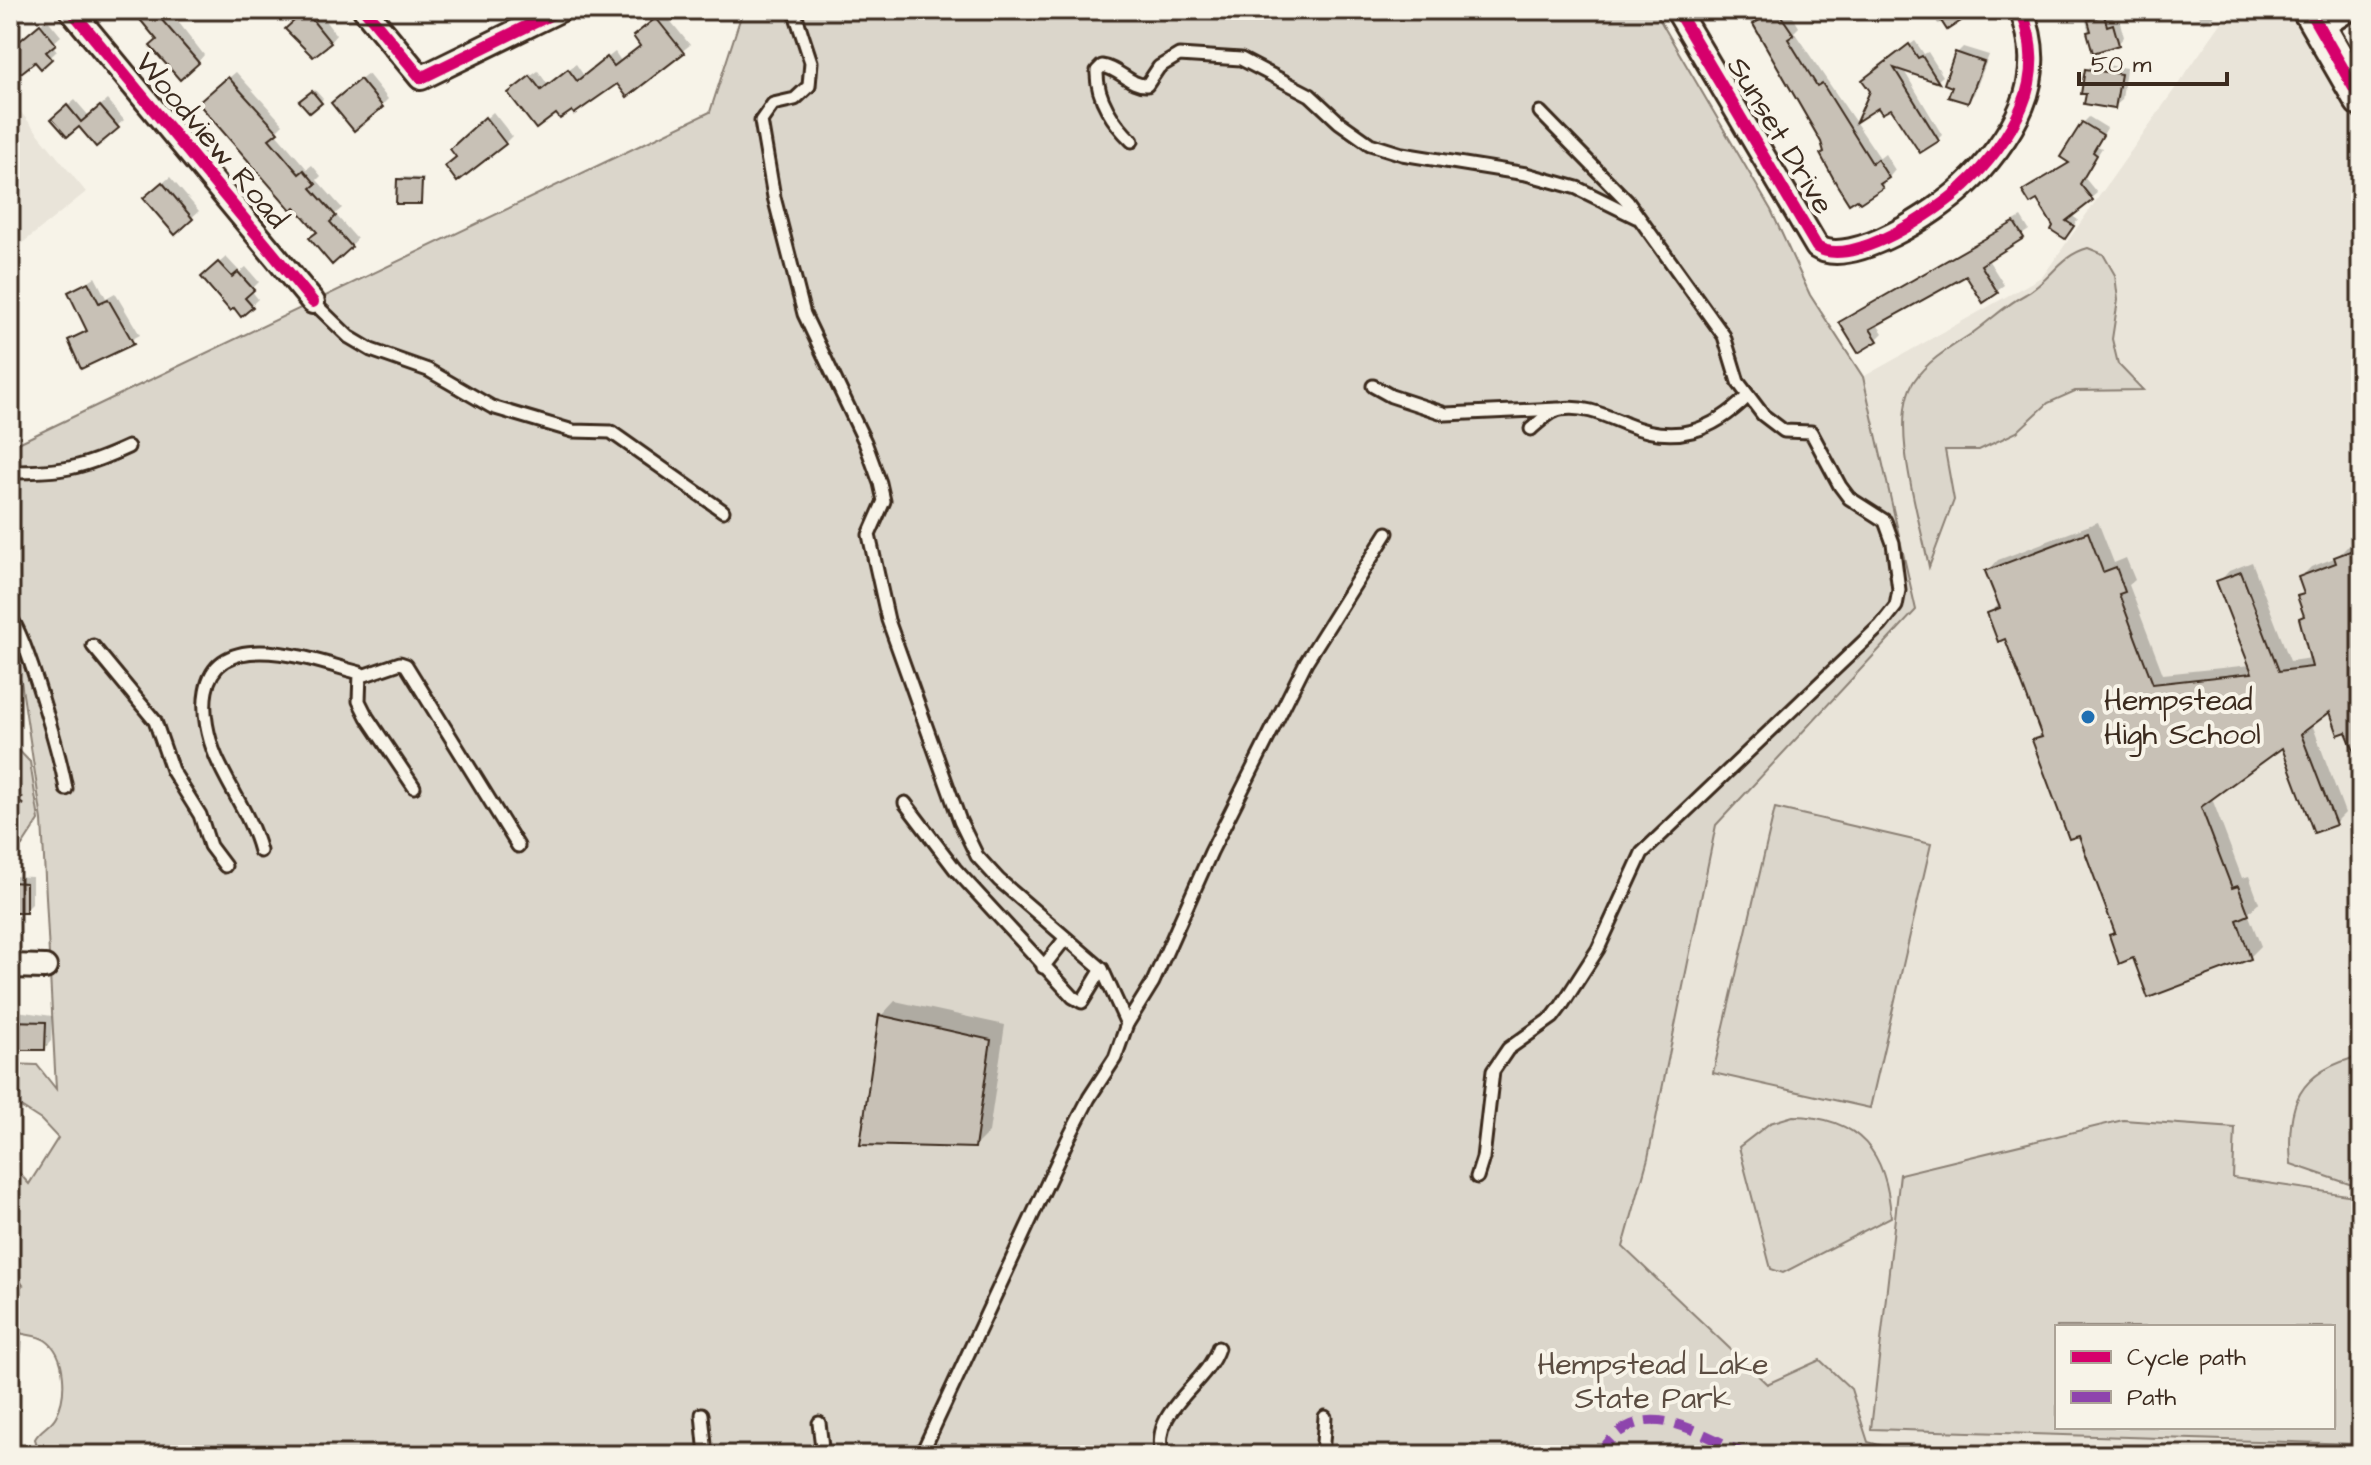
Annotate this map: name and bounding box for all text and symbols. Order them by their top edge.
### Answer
scale bar [2079,36,2227,86]
street label: Woodview Road [125,43,298,238]
text: 50 m [2091,48,2152,82]
street label: Sunset Drive [1716,49,1844,222]
place label: Hempstead High School [2104,680,2261,757]
marker: Hempstead High School [2079,708,2097,726]
legend [2055,1325,2335,1429]
text: Cycle path [2127,1341,2246,1376]
park label: Hempstead Lake State Park [1537,1344,1769,1420]
text: Path [2127,1381,2176,1415]

